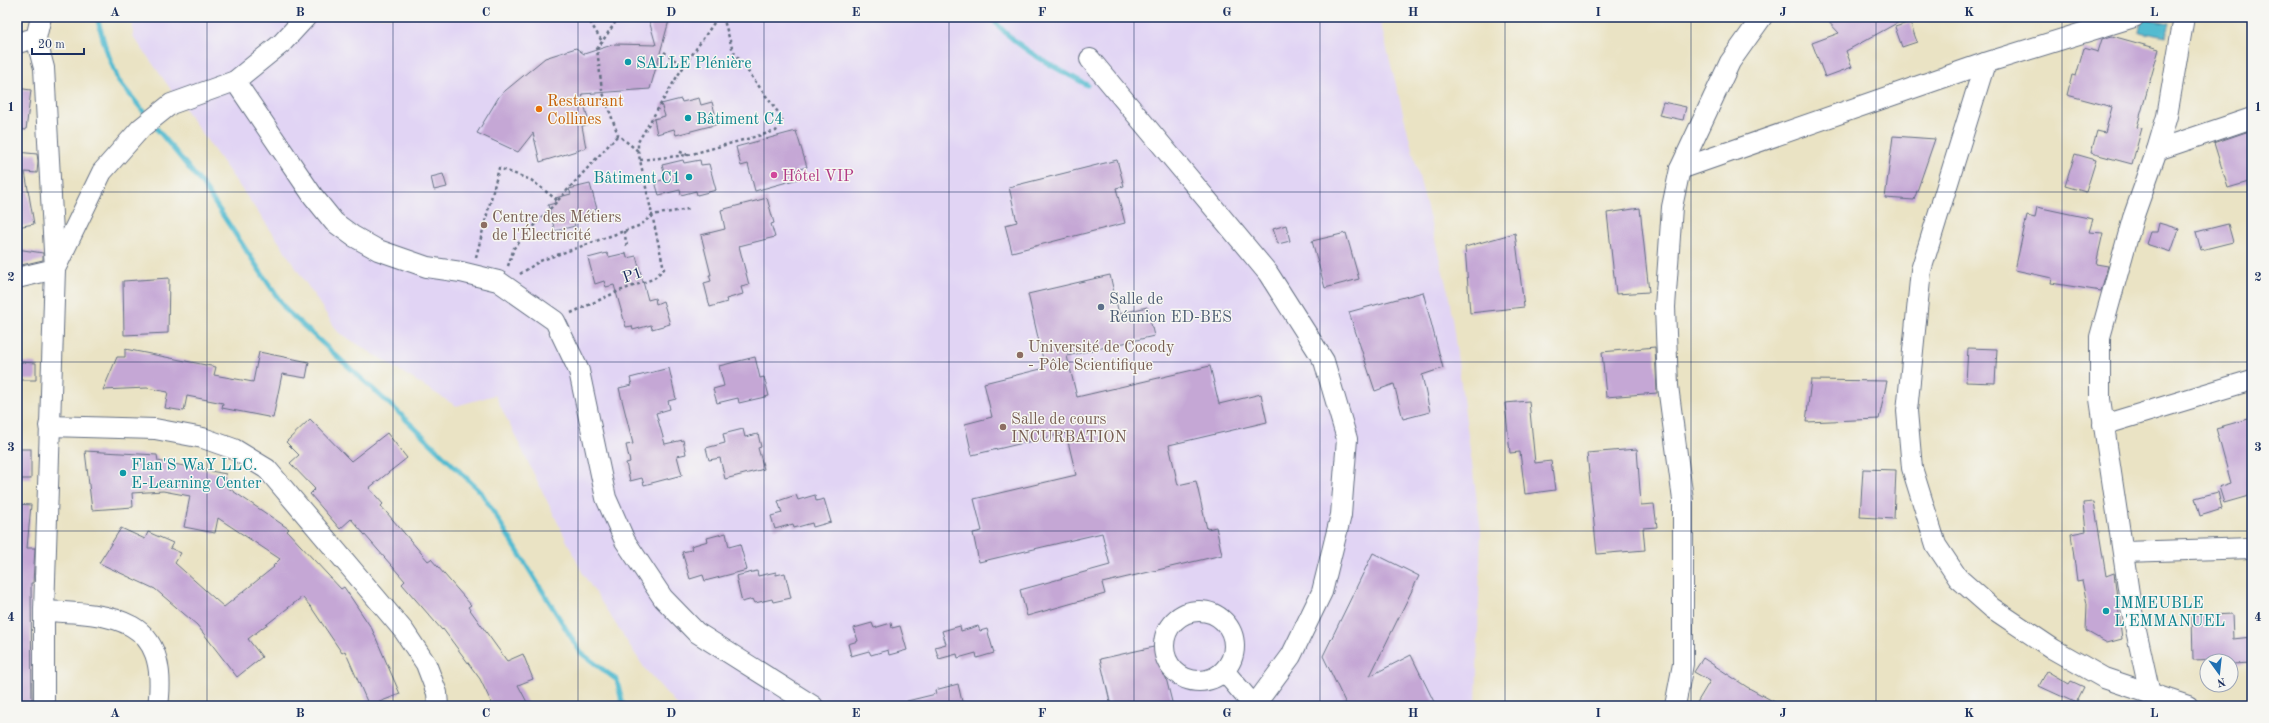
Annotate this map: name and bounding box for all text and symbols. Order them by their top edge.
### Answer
text: A [110,6,120,19]
text: B [295,6,305,19]
text: C [482,6,490,19]
text: D [666,6,676,19]
text: E [852,6,861,19]
text: F [1038,6,1047,19]
text: G [1222,6,1232,19]
text: H [1408,6,1419,19]
text: I [1595,6,1601,19]
text: J [1779,6,1787,19]
text: K [1964,6,1974,19]
text: L [2150,6,2159,19]
scale bar [32,30,84,56]
text: 20 m [38,39,65,51]
place label: SALLE Plénière [636,56,752,72]
marker: SALLE Plénière [623,57,633,67]
place label: Restaurant Collines [547,94,624,128]
text: 1 [7,101,15,114]
text: 1 [2254,101,2262,114]
marker: Restaurant Collines [534,104,544,114]
place label: Bâtiment C4 [696,112,784,128]
marker: Bâtiment C4 [683,113,693,123]
place label: Hôtel VIP [782,169,854,185]
marker: Hôtel VIP [769,170,779,180]
place label: Bâtiment C1 [593,171,681,187]
marker: Bâtiment C1 [684,172,694,182]
place label: Centre des Métiers de l'Électricité [492,210,621,244]
marker: Centre des Métiers de l'Électricité [479,220,489,230]
street label: P1 [621,265,645,287]
text: 2 [7,271,15,284]
text: 2 [2254,271,2262,284]
place label: Salle de Réunion ED-BES [1109,292,1232,326]
marker: Salle de Réunion ED-BES [1096,302,1106,312]
place label: Université de Cocody - Pôle Scientifique [1028,340,1175,374]
marker: Université de Cocody - Pôle Scientifique [1015,350,1025,360]
place label: Salle de cours INCURBATION [1011,412,1127,446]
marker: Salle de cours INCURBATION [998,422,1008,432]
text: 3 [7,441,15,454]
text: 3 [2254,441,2262,454]
place label: Flan'S WaY LLC. E-Learning Center [131,458,262,492]
marker: Flan'S WaY LLC. E-Learning Center [118,468,128,478]
place label: IMMEUBLE L'EMMANUEL [2114,596,2225,630]
marker: IMMEUBLE L'EMMANUEL [2101,606,2111,616]
text: 4 [7,611,15,624]
text: 4 [2254,611,2262,624]
north arrow [2199,653,2239,693]
text: N [2215,675,2227,688]
text: A [110,707,120,720]
text: B [295,707,305,720]
text: C [482,707,490,720]
text: D [666,707,676,720]
text: E [852,707,861,720]
text: F [1038,707,1047,720]
text: G [1222,707,1232,720]
text: H [1408,707,1419,720]
text: I [1595,707,1601,720]
text: J [1779,707,1787,720]
text: K [1964,707,1974,720]
text: L [2150,707,2159,720]

